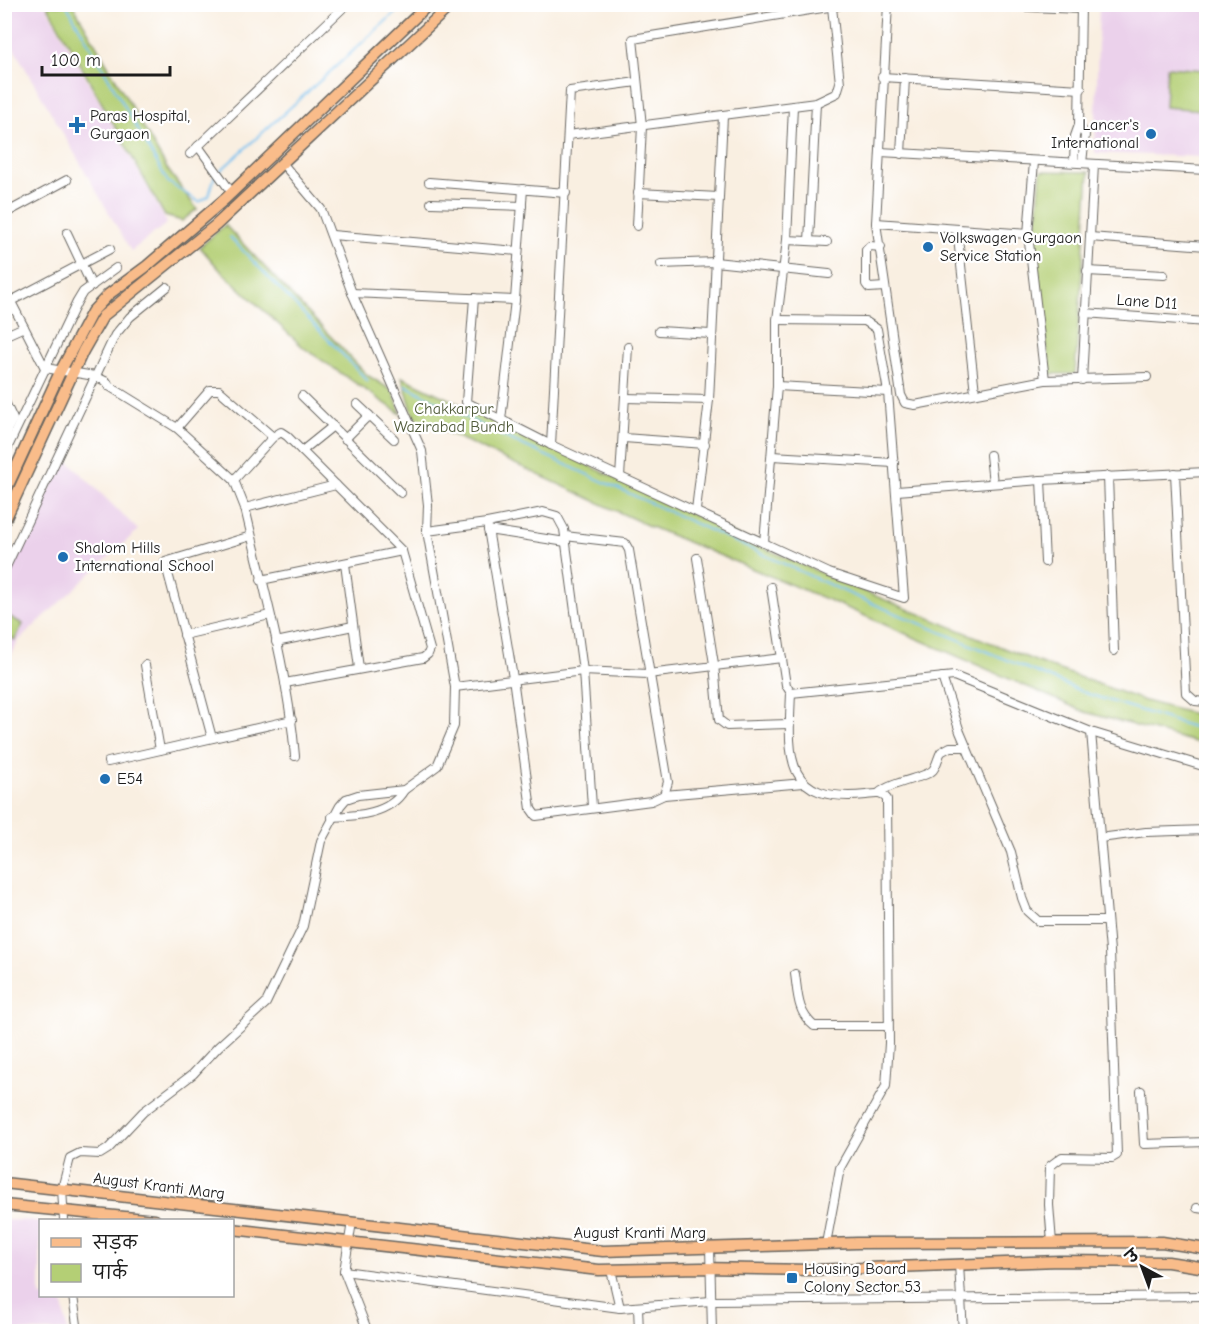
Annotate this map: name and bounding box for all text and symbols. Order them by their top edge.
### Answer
scale bar [42,39,170,77]
text: 100 m [51,50,101,71]
place label: Paras Hospital, Gurgaon [90,107,190,143]
marker: Paras Hospital, Gurgaon [68,116,86,134]
place label: Lancer's International [1051,116,1139,152]
marker: Lancer's International [1144,127,1158,141]
place label: Volkswagen Gurgaon Service Station [940,229,1082,265]
marker: Volkswagen Gurgaon Service Station [921,240,935,254]
street label: Lane D11 [1116,291,1178,313]
park label: Chakkarpur Wazirabad Bundh [394,400,514,436]
place label: Shalom Hills International School [75,539,214,575]
marker: Shalom Hills International School [56,550,70,564]
place label: E54 [117,770,143,788]
marker: E54 [98,772,112,786]
street label: August Kranti Marg [92,1169,226,1203]
legend [39,1219,234,1297]
street label: August Kranti Marg [574,1224,706,1242]
text: सड़क [92,1233,138,1254]
north arrow [1112,1237,1172,1297]
text: उ [1121,1245,1144,1268]
text: पार्क [92,1259,128,1284]
place label: Housing Board Colony Sector 53 [804,1260,921,1296]
marker: Housing Board Colony Sector 53 [785,1271,799,1285]

